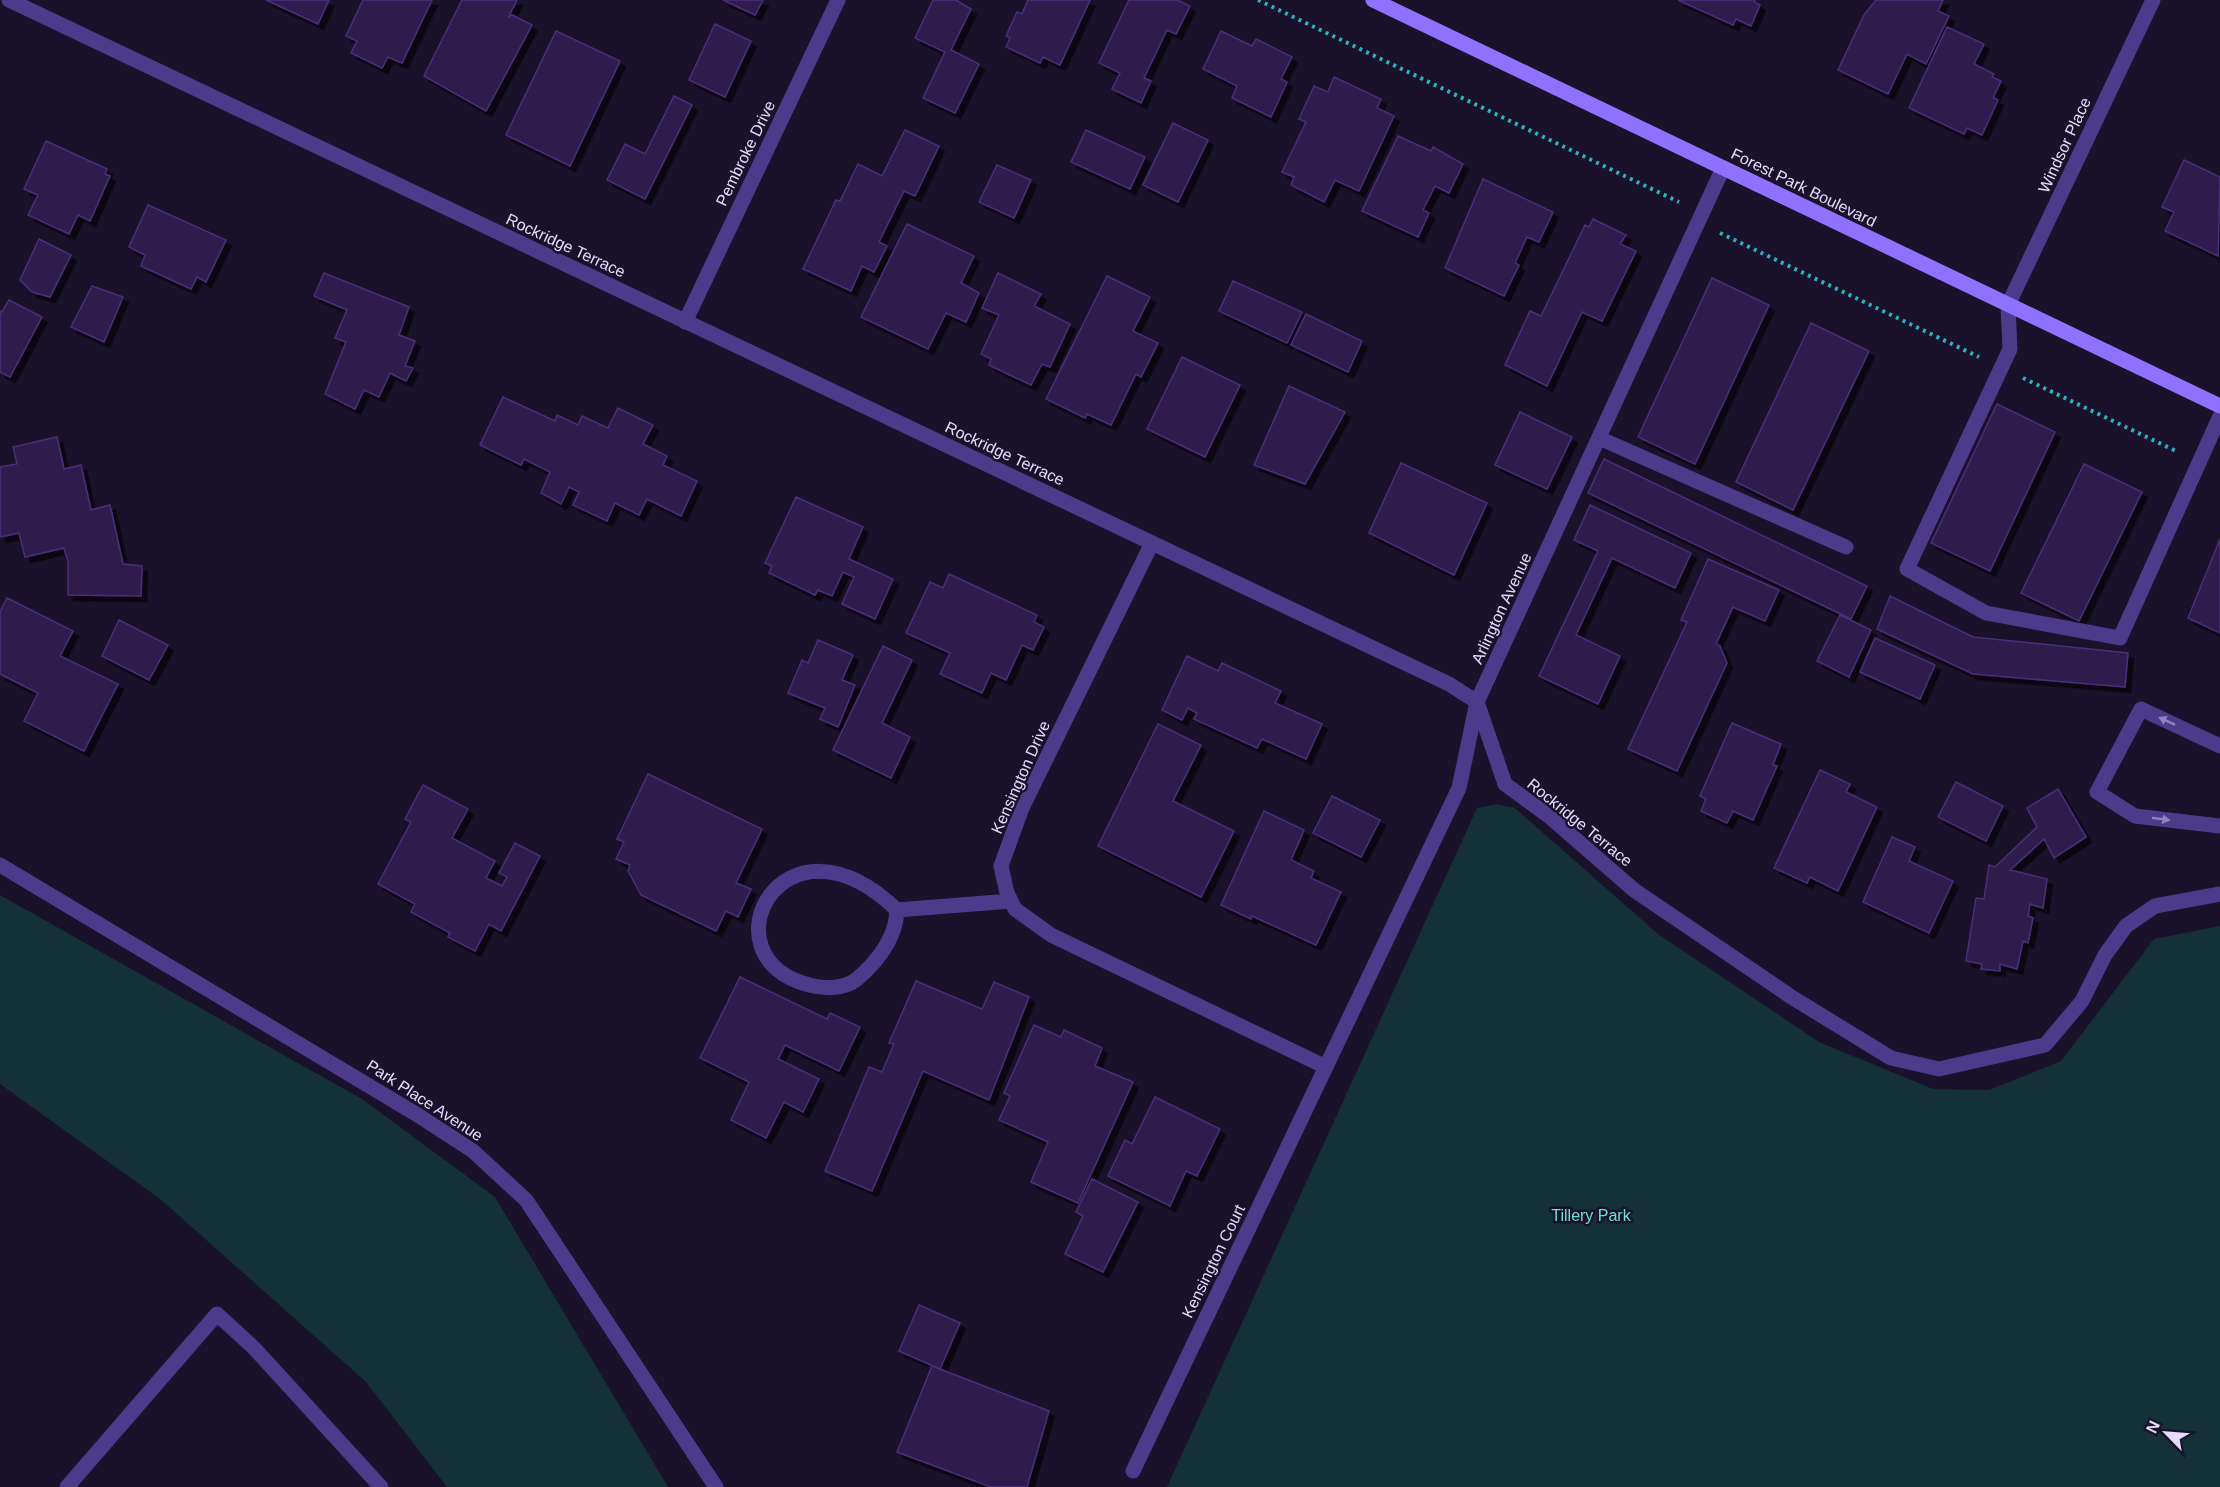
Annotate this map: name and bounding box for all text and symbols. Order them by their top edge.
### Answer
street label: Windsor Place [2035,95,2094,196]
street label: Pembroke Drive [713,98,778,208]
street label: Forest Park Boulevard [1729,145,1879,230]
street label: Rockridge Terrace [503,210,628,281]
street label: Rockridge Terrace [942,418,1067,489]
street label: Arlington Avenue [1468,550,1535,666]
one-way arrow [2159,717,2176,726]
street label: Kensington Drive [988,718,1053,836]
street label: Rockridge Terrace [1524,775,1635,870]
one-way arrow [2152,814,2171,824]
street label: Park Place Avenue [364,1057,486,1144]
street label: Kensington Court [1179,1201,1248,1321]
park label: Tillery Park [1551,1207,1632,1224]
north arrow [2136,1403,2196,1463]
text: N [2143,1418,2163,1436]

